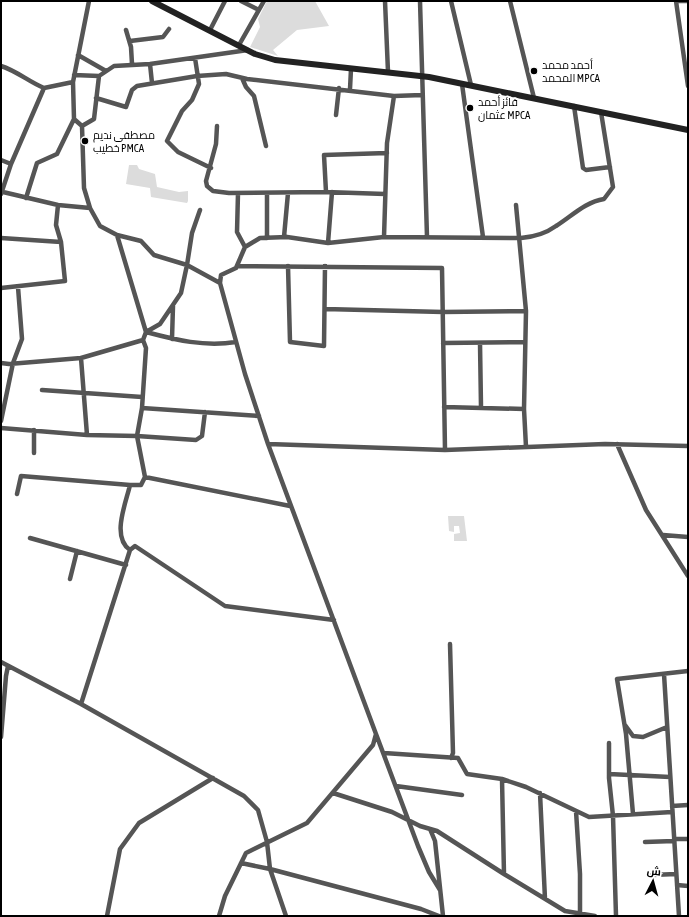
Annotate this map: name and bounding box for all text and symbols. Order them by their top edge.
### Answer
place label: أحمد محمد المحمد MPCA [542,58,601,84]
marker: أحمد محمد المحمد MPCA [529,66,539,76]
place label: فائز أحمد عثمان MPCA [478,95,531,122]
marker: فائز أحمد عثمان MPCA [465,103,475,113]
place label: مصطفى نديم خطيب PMCA [93,129,155,154]
marker: مصطفى نديم خطيب PMCA [80,136,90,146]
north arrow [633,861,673,901]
text: ش [646,864,662,879]

